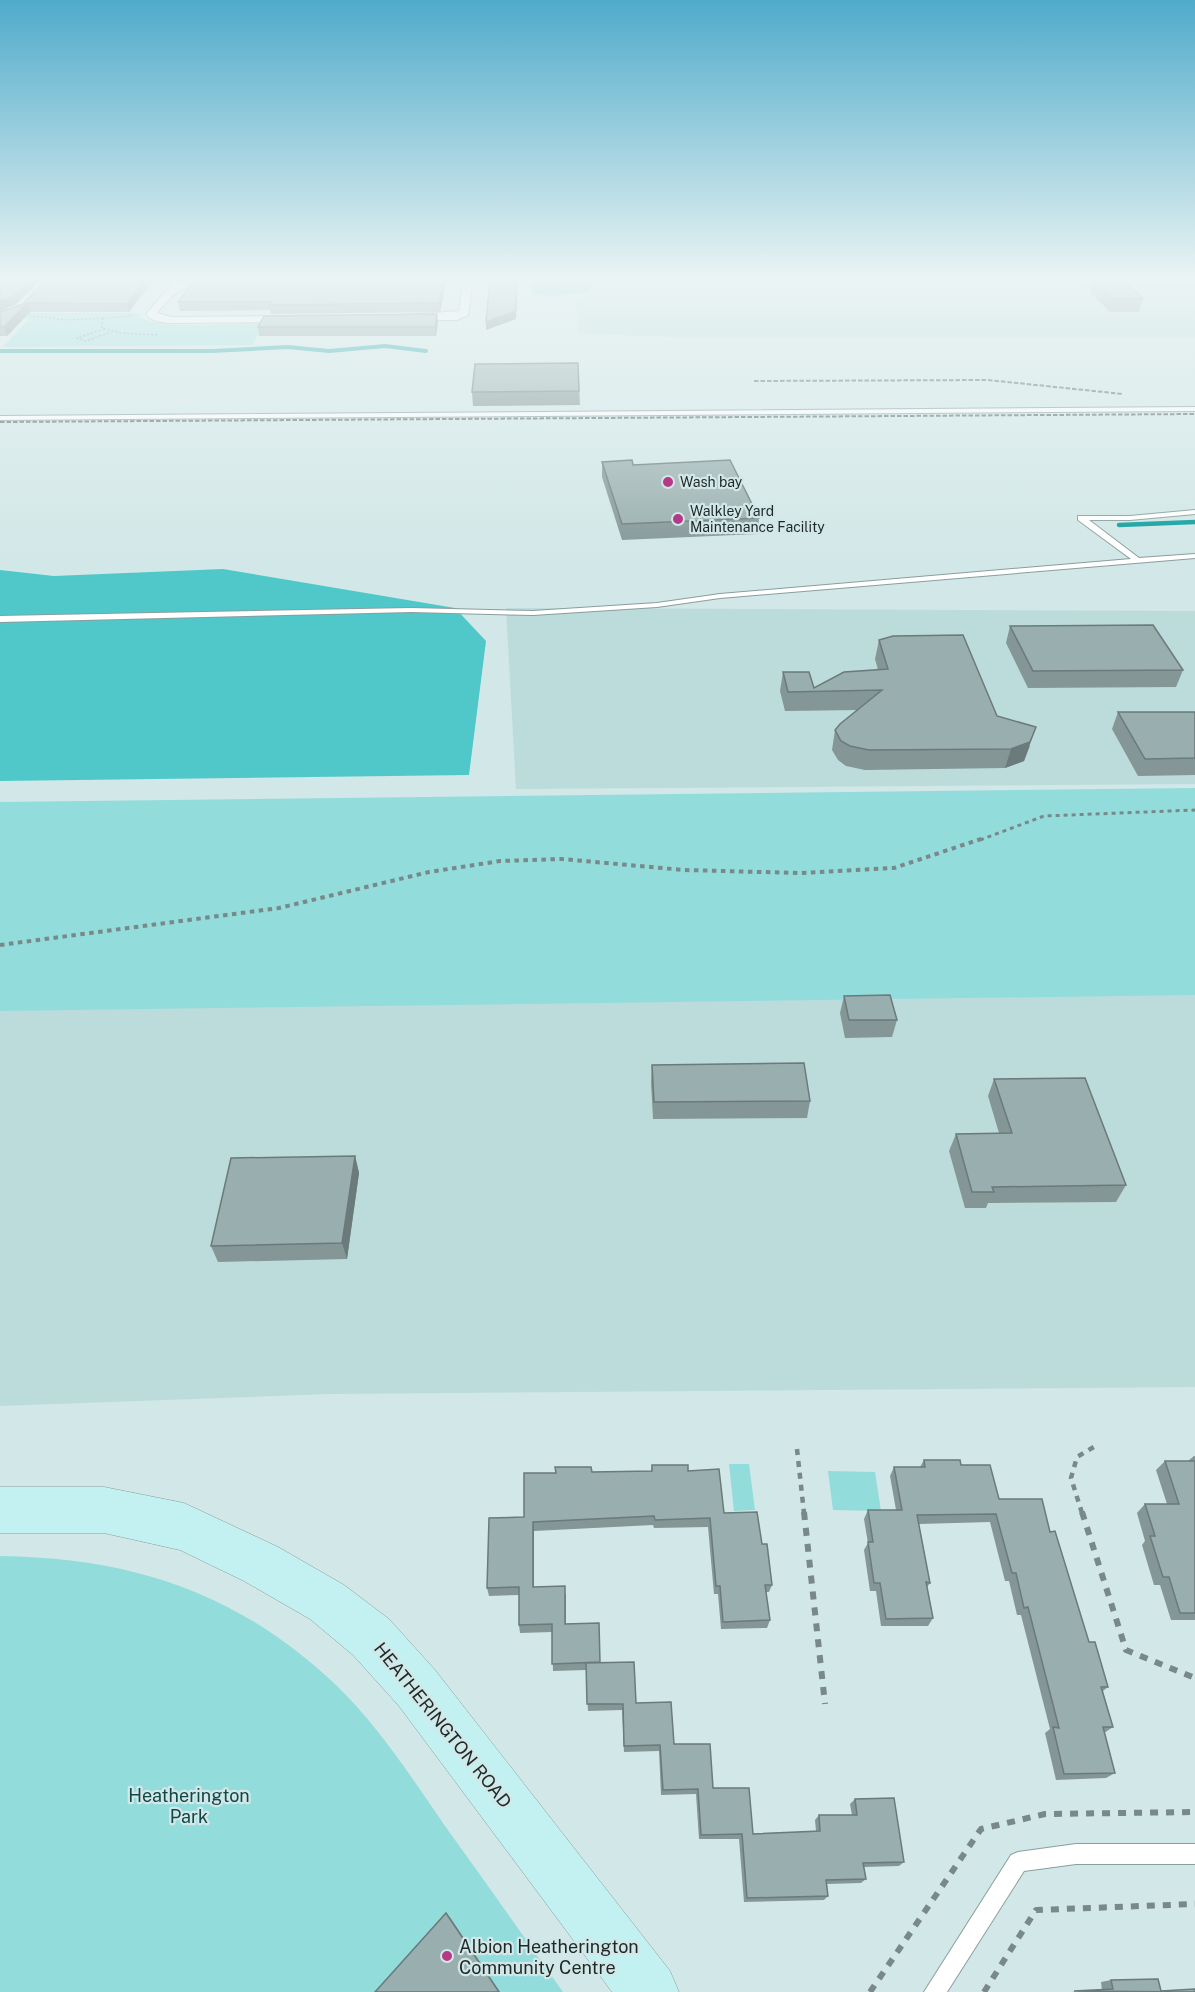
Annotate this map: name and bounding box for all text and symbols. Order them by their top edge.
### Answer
place label: Wash bay [680,474,743,490]
marker: Wash bay [661,475,675,489]
place label: Walkley Yard Maintenance Facility [690,503,825,535]
marker: Walkley Yard Maintenance Facility [671,512,685,526]
street label: HEATHERINGTON ROAD [370,1638,516,1812]
park label: Heatherington Park [128,1785,250,1827]
place label: Albion Heatherington Community Centre [459,1936,639,1978]
marker: Albion Heatherington Community Centre [440,1949,454,1963]

